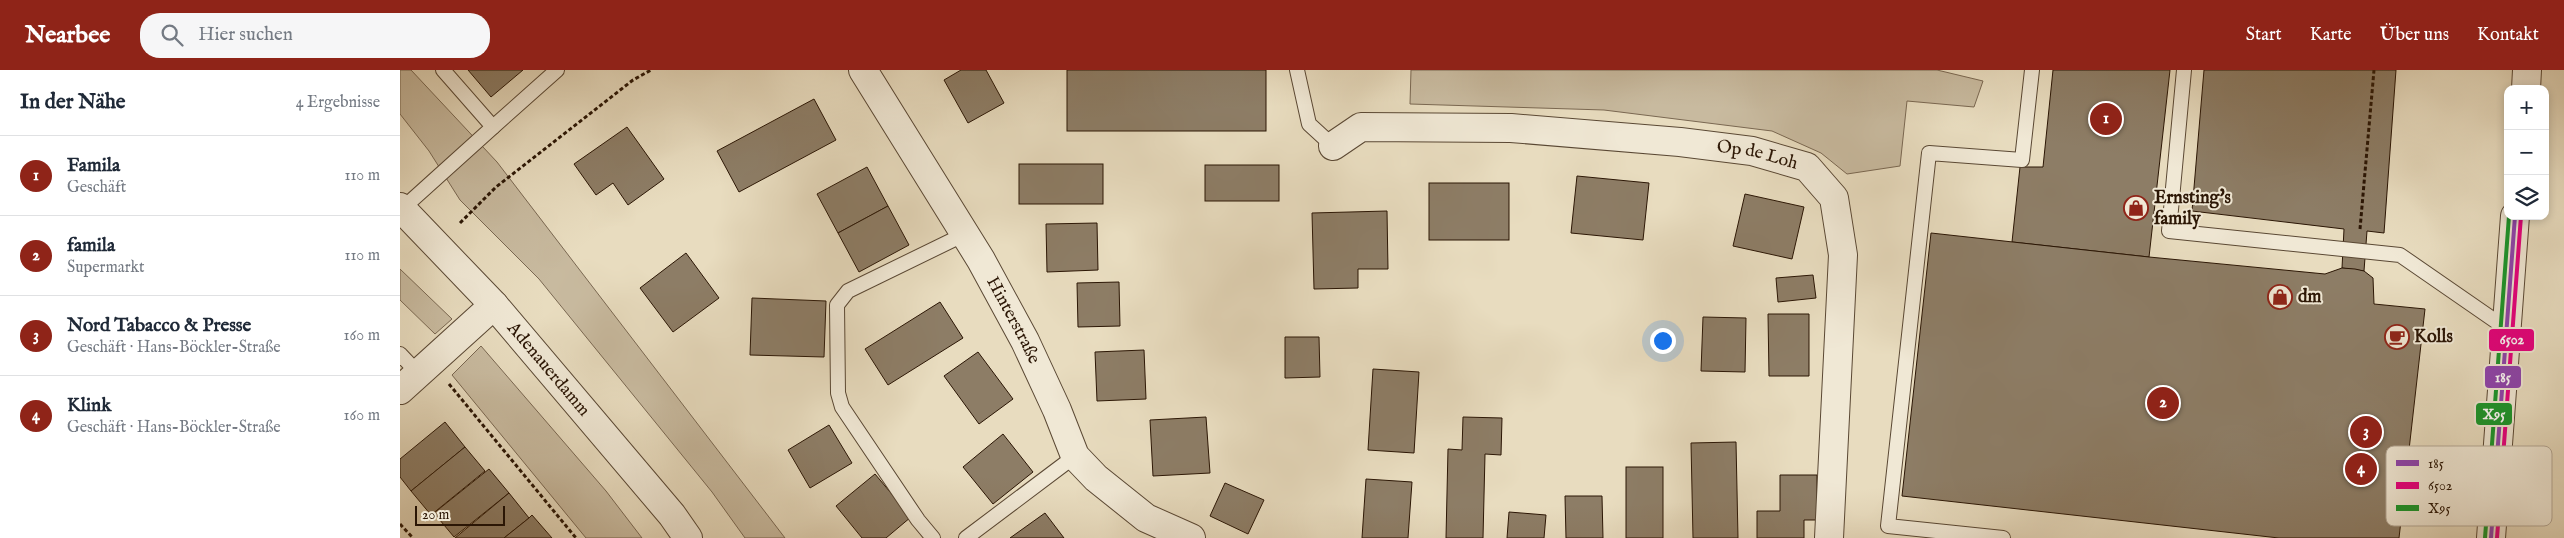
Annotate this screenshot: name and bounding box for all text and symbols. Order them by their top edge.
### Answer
search box [140,13,490,58]
text: Nearbee [25,20,110,51]
icon: search [158,21,186,49]
text: Hier suchen [198,23,293,47]
text: Start [2246,24,2282,47]
text: Karte [2310,24,2352,47]
text: Über uns [2380,24,2449,47]
text: Kontakt [2477,24,2539,47]
map controls [2504,85,2549,220]
button: + [2504,85,2549,130]
text: In der Nähe [20,89,126,116]
text: 4 Ergebnisse [296,93,380,113]
pin: 1 [2090,100,2122,138]
button: − [2504,130,2549,175]
street label: Op de Loh [1716,135,1801,175]
text: Famila [67,154,120,178]
text: 1 [33,166,39,186]
text: 110 m [344,166,380,186]
button: layers [2504,175,2549,220]
text: Geschäft [67,178,126,198]
place label: Ernsting's family [2154,187,2231,231]
shop icon: Ernsting's family [2123,195,2149,221]
text: famila [67,234,115,258]
text: 2 [32,246,40,266]
text: 110 m [344,246,380,266]
text: Supermarkt [67,258,145,278]
street label: Hinterstraße [981,273,1045,367]
shop icon: dm [2267,284,2293,310]
place label: dm [2298,286,2322,309]
text: Nord Tabacco & Presse [67,314,251,338]
street label: Adenauerdamm [501,316,595,421]
cafe icon: Kolls [2384,324,2410,350]
text: 3 [33,326,39,346]
text: 160 m [344,326,380,346]
place label: Kolls [2414,326,2453,349]
your location [1650,328,1676,354]
line badge: 6502 [2488,328,2535,352]
text: 6502 [2500,331,2525,349]
text: Geschäft · Hans-Böckler-Straße [67,338,281,358]
line badge: 185 [2484,365,2522,389]
text: 185 [2495,369,2511,387]
pin: 2 [2147,384,2179,422]
text: Klink [67,394,111,418]
line badge: X95 [2475,402,2513,426]
text: 4 [32,406,40,426]
text: 160 m [344,406,380,426]
text: X95 [2482,406,2505,424]
pin: 3 [2350,413,2382,451]
text: Geschäft · Hans-Böckler-Straße [67,418,281,438]
legend [2386,446,2552,526]
pin: 4 [2345,450,2377,488]
text: 185 [2428,455,2444,473]
text: 6502 [2428,477,2453,495]
text: X95 [2428,500,2451,518]
scale bar [415,503,505,526]
text: 20 m [422,506,449,524]

